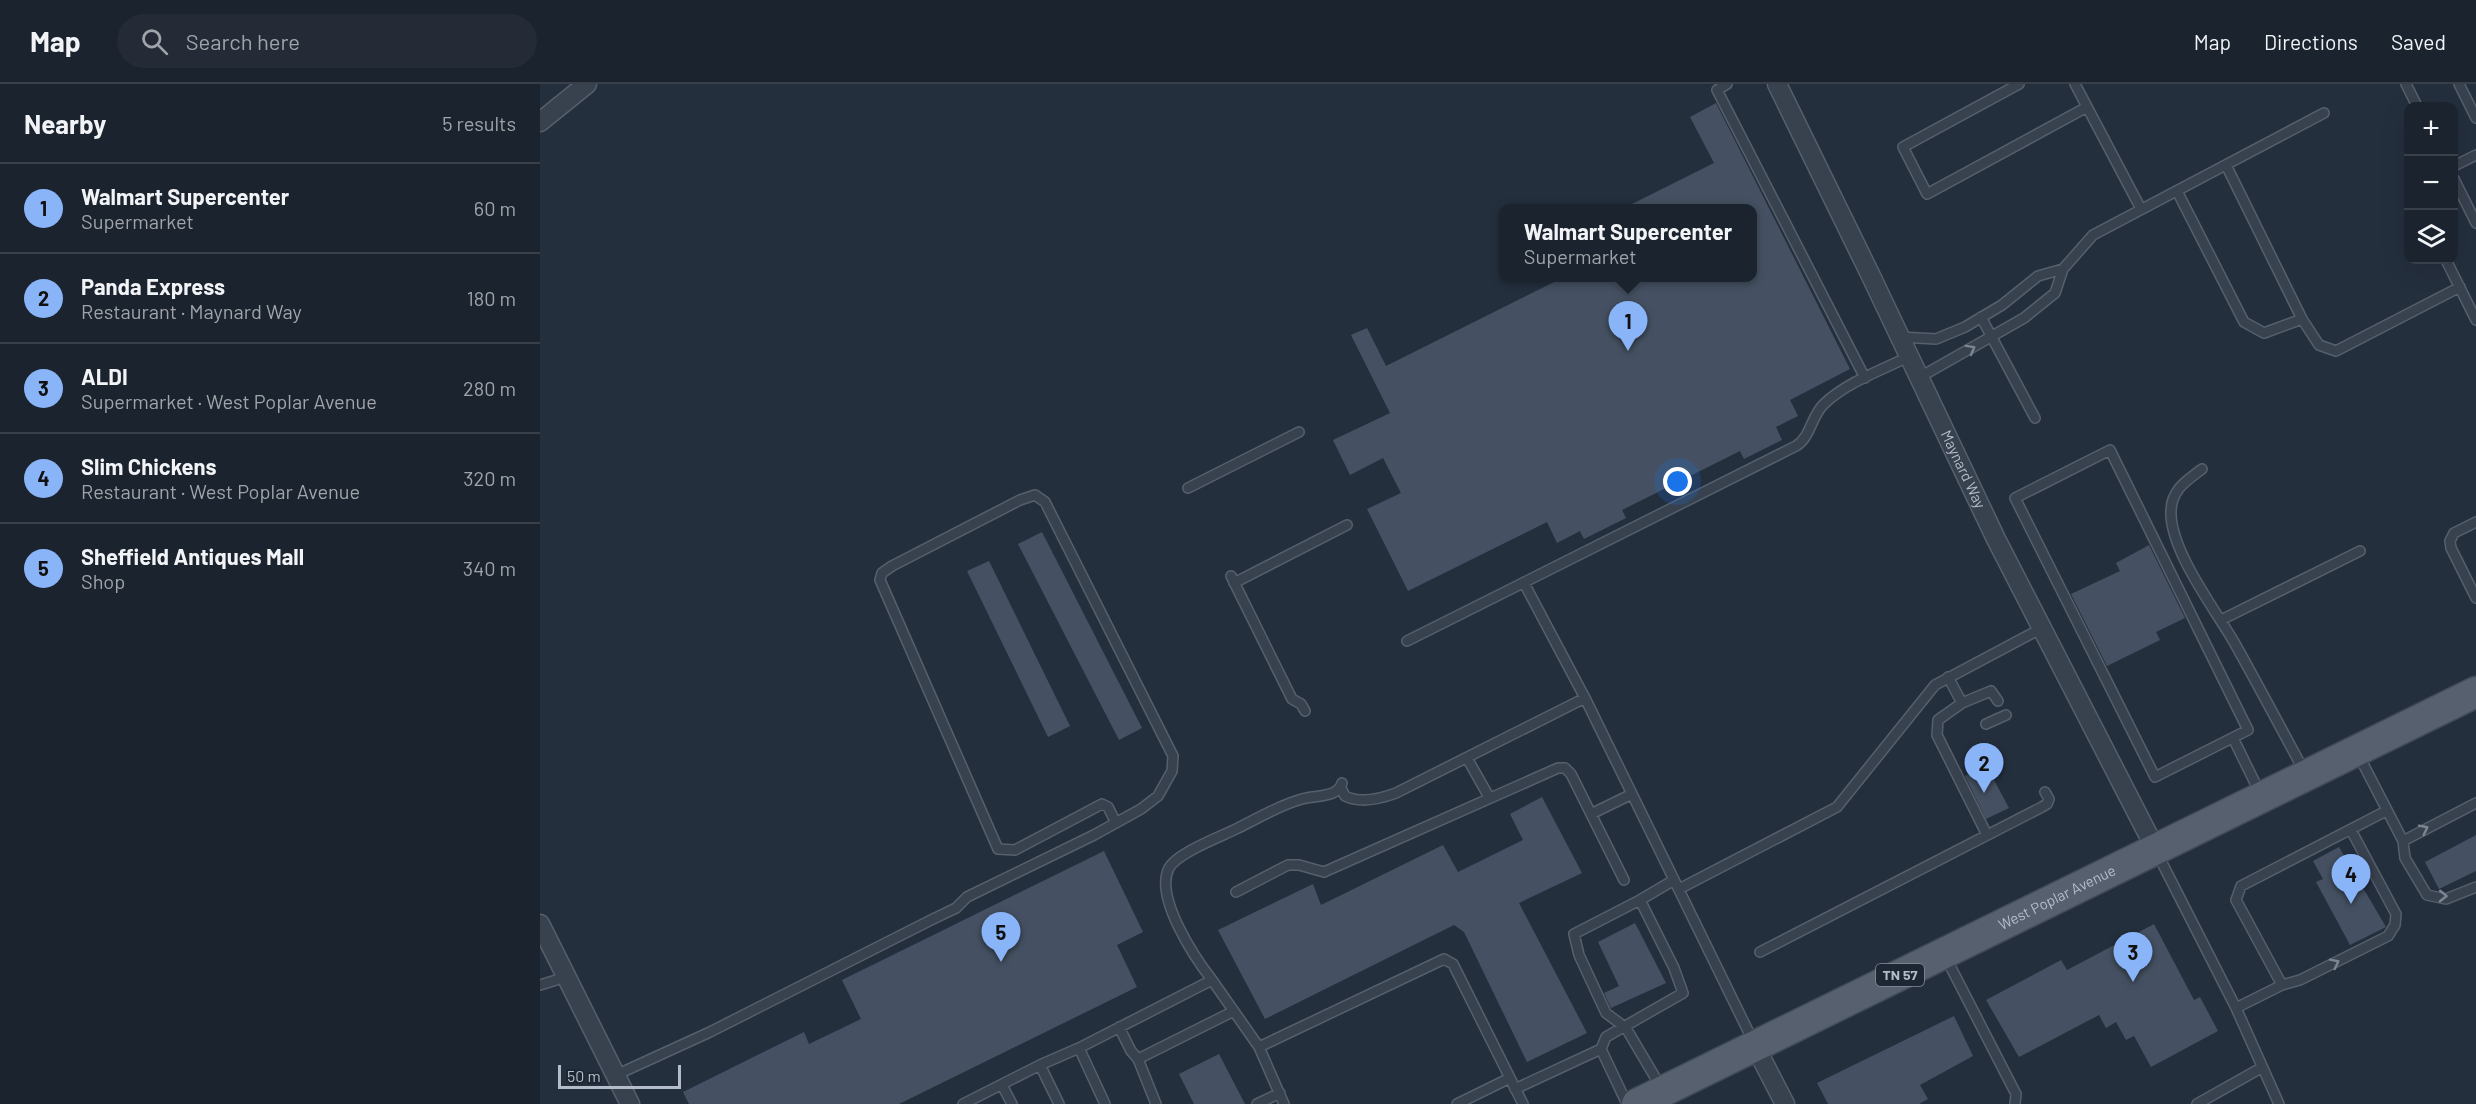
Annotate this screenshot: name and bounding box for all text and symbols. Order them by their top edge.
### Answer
search box [117,14,537,68]
text: Map [30,24,81,58]
icon: search [138,25,171,58]
text: Search here [186,28,300,54]
text: Map [2194,29,2231,54]
text: Directions [2264,29,2358,54]
text: Saved [2391,29,2446,54]
map controls [2404,102,2458,264]
button: + [2404,102,2458,156]
text: Nearby [24,108,106,139]
text: 5 results [442,111,516,135]
button: − [2404,156,2458,210]
text: Walmart Supercenter [81,183,289,209]
text: 1 [40,196,47,220]
text: 60 m [474,196,516,220]
popup [1499,204,1757,282]
text: Supermarket [81,209,194,233]
button: layers [2404,210,2458,264]
text: Walmart Supercenter [1524,218,1732,244]
text: Supermarket [1524,244,1637,268]
text: Panda Express [81,273,225,299]
text: 2 [38,286,49,310]
text: 180 m [467,286,516,310]
text: Restaurant · Maynard Way [81,299,302,323]
pin: 1 [1608,302,1648,351]
one-way arrow [1965,345,1975,356]
text: ALDI [81,363,128,389]
text: 3 [38,376,49,400]
text: 280 m [463,376,516,400]
text: Supermarket · West Poplar Avenue [81,389,377,413]
street label: Maynard Way [1938,427,1990,511]
text: Slim Chickens [81,453,216,479]
text: 4 [37,466,50,490]
text: 320 m [463,466,516,490]
your location [1663,467,1692,496]
text: Restaurant · West Poplar Avenue [81,479,360,503]
text: Sheffield Antiques Mall [81,543,304,569]
text: 5 [38,556,49,580]
text: 340 m [463,556,516,580]
text: Shop [81,569,125,593]
pin: 2 [1964,744,2004,793]
one-way arrow [2418,825,2429,837]
pin: 4 [2332,854,2370,904]
street label: West Poplar Avenue [1995,860,2118,933]
one-way arrow [2439,890,2448,903]
pin: 5 [982,912,1020,962]
pin: 3 [2114,932,2152,982]
one-way arrow [2329,958,2340,970]
road number: TN 57 [1876,964,1924,986]
scale bar [558,1062,681,1090]
text: 50 m [567,1066,601,1085]

